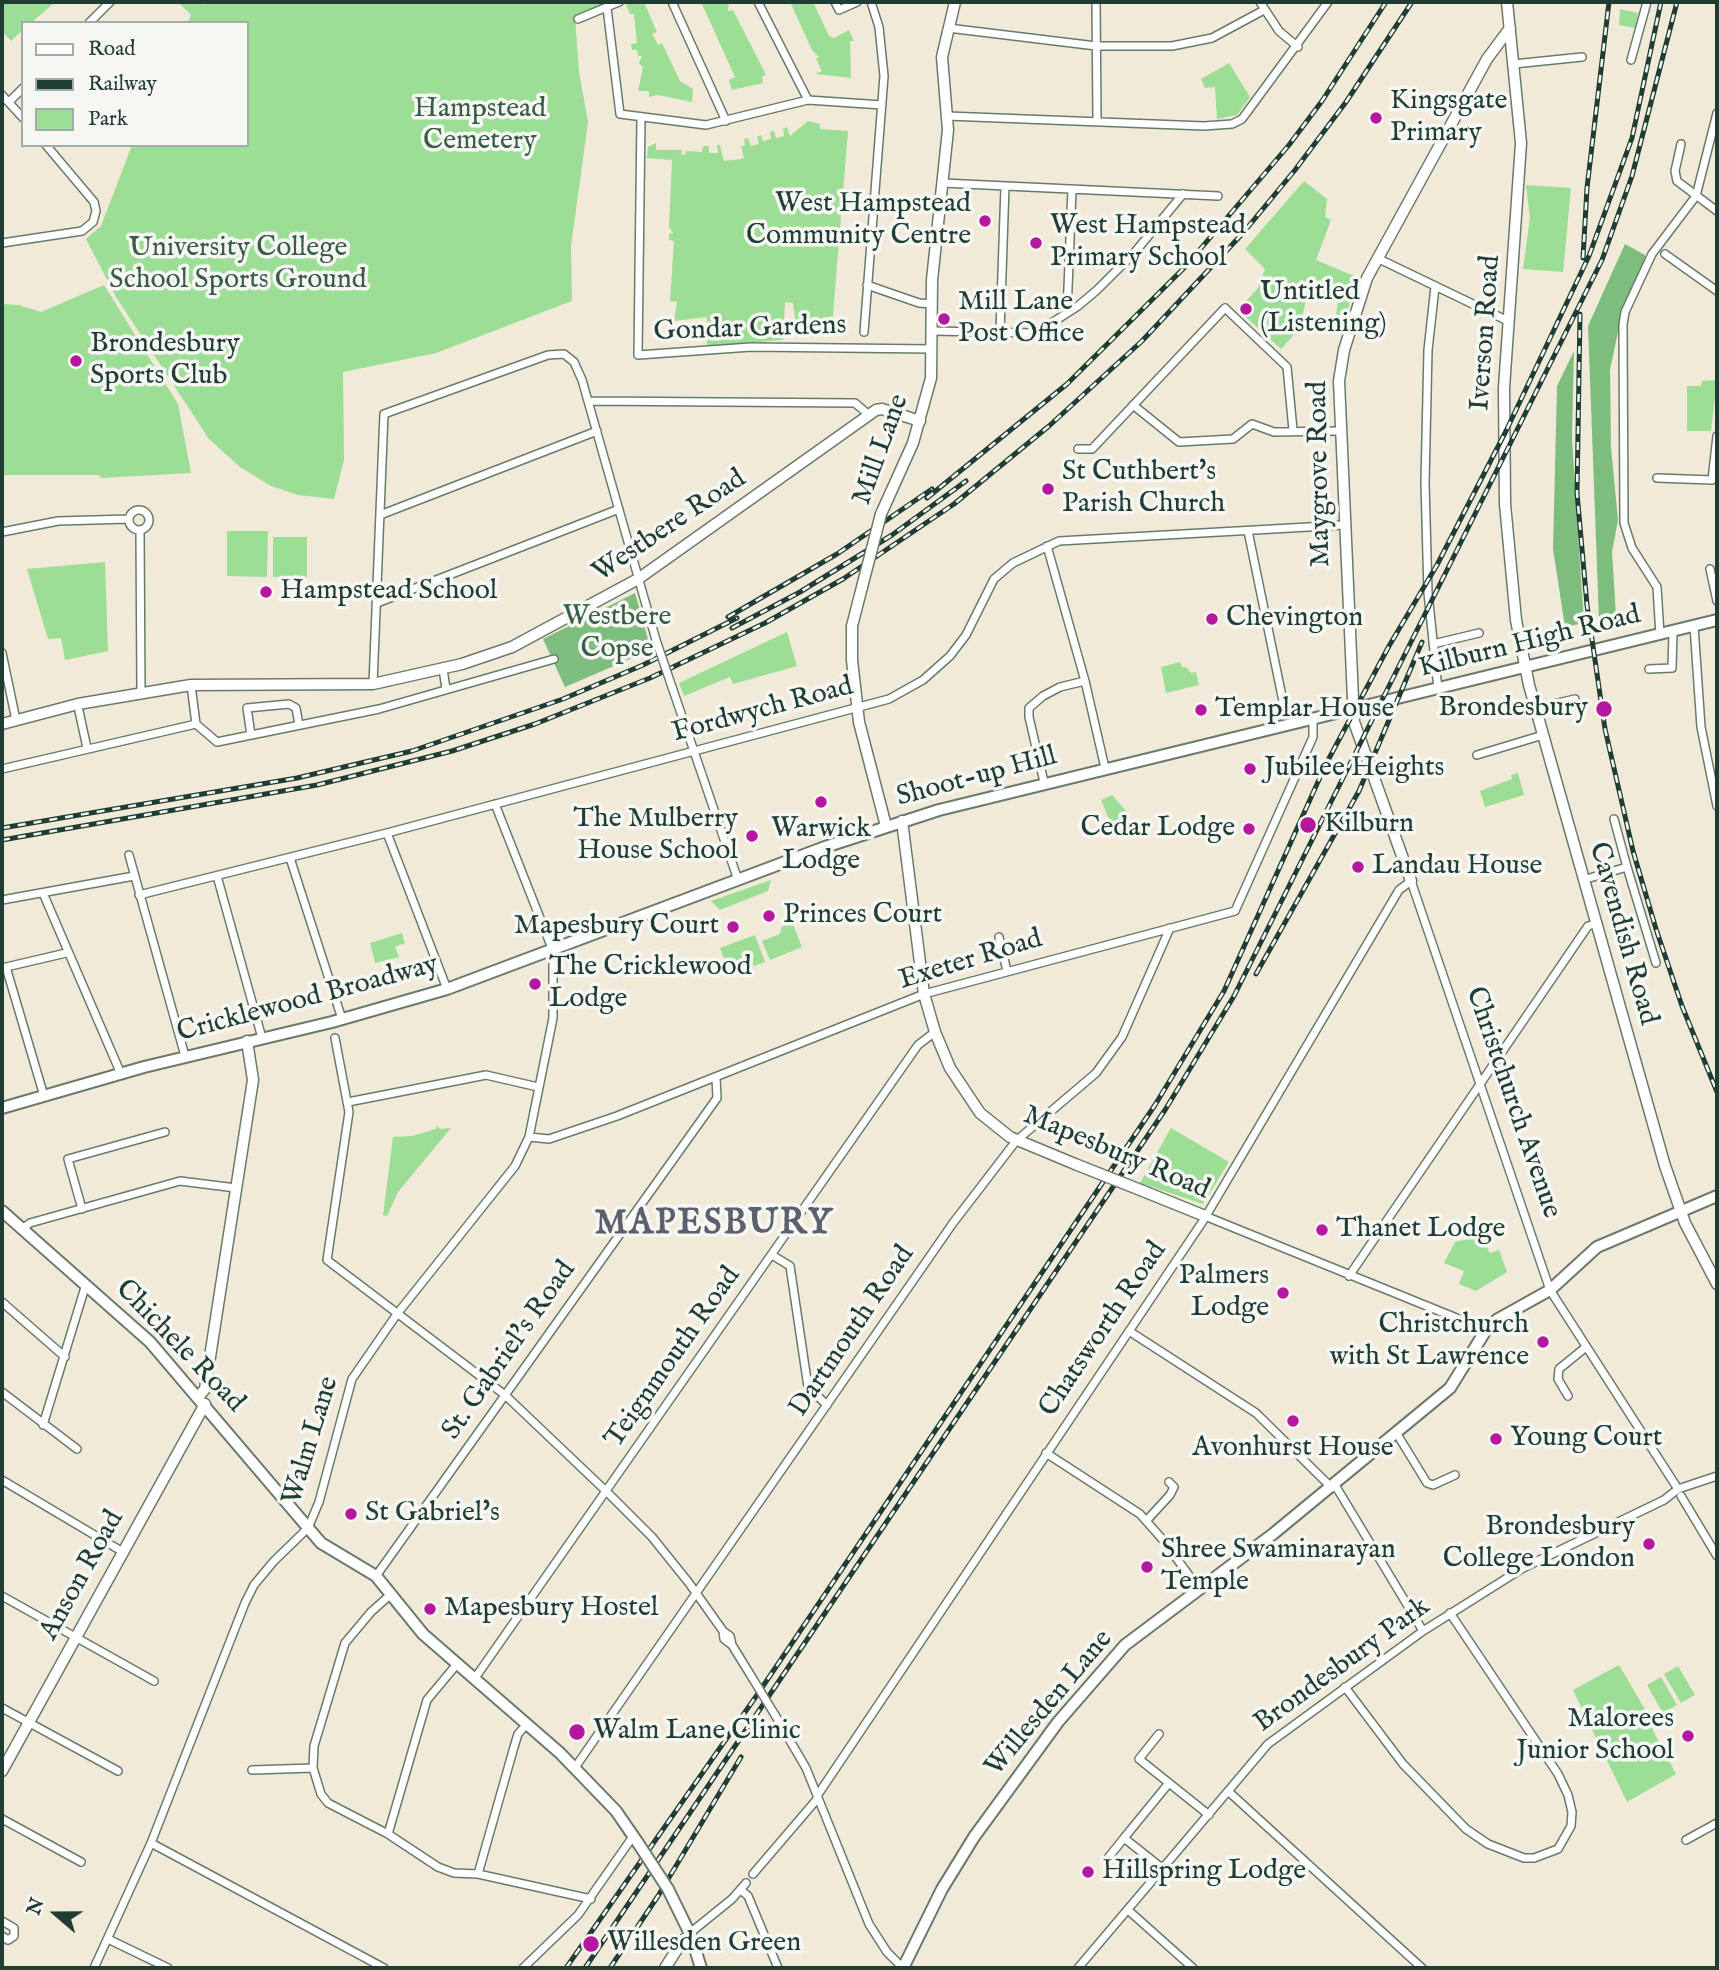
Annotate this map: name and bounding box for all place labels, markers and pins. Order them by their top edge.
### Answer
place label: Kingsgate Primary [1390,85,1507,151]
marker: Kingsgate Primary [1368,110,1384,126]
place label: West Hampstead Community Centre [746,188,971,254]
place label: West Hampstead Primary School [1050,210,1246,276]
marker: West Hampstead Community Centre [977,213,993,229]
marker: West Hampstead Primary School [1028,235,1044,251]
place label: Untitled (Listening) [1260,276,1387,342]
place label: Mill Lane Post Office [958,286,1084,352]
marker: Untitled (Listening) [1238,301,1254,317]
marker: Mill Lane Post Office [936,311,952,327]
place label: Brondesbury Sports Club [90,328,240,394]
marker: Brondesbury Sports Club [68,353,84,369]
place label: St Cuthbert's Parish Church [1062,456,1225,522]
marker: St Cuthbert's Parish Church [1040,481,1056,497]
place label: Hampstead School [280,575,497,609]
marker: Hampstead School [258,584,274,600]
place label: Chevington [1226,602,1363,636]
marker: Chevington [1204,611,1220,627]
place label: Brondesbury [1438,692,1588,726]
place label: Templar House [1215,693,1394,727]
marker: Brondesbury [1594,699,1614,719]
marker: Templar House [1193,702,1209,718]
place label: Jubilee Heights [1264,752,1444,786]
marker: Jubilee Heights [1242,761,1258,777]
marker: Warwick Lodge [813,794,829,810]
place label: The Mulberry House School [573,803,738,869]
place label: Kilburn [1324,808,1414,842]
place label: Cedar Lodge [1080,812,1235,846]
place label: Warwick Lodge [771,813,871,879]
marker: Kilburn [1298,815,1318,835]
marker: Cedar Lodge [1241,821,1257,837]
marker: The Mulberry House School [744,828,760,844]
place label: Landau House [1372,850,1542,884]
marker: Landau House [1350,859,1366,875]
place label: Princes Court [783,899,942,933]
marker: Princes Court [761,908,777,924]
place label: Mapesbury Court [514,910,719,944]
marker: Mapesbury Court [725,919,741,935]
place label: The Cricklewood Lodge [549,951,752,1017]
marker: The Cricklewood Lodge [527,976,543,992]
place label: Thanet Lodge [1336,1213,1505,1247]
marker: Thanet Lodge [1314,1222,1330,1238]
place label: Palmers Lodge [1179,1260,1269,1326]
marker: Palmers Lodge [1275,1285,1291,1301]
place label: Christchurch with St Lawrence [1330,1309,1529,1375]
marker: Christchurch with St Lawrence [1535,1334,1551,1350]
marker: Avonhurst House [1285,1413,1301,1429]
place label: Young Court [1510,1422,1662,1456]
marker: Young Court [1488,1431,1504,1447]
place label: Avonhurst House [1192,1432,1394,1466]
place label: St Gabriel's [365,1497,500,1531]
marker: St Gabriel's [343,1506,359,1522]
place label: Brondesbury College London [1443,1511,1635,1577]
place label: Shree Swaminarayan Temple [1161,1534,1396,1600]
marker: Brondesbury College London [1641,1536,1657,1552]
marker: Shree Swaminarayan Temple [1139,1559,1155,1575]
place label: Mapesbury Hostel [444,1592,658,1626]
marker: Mapesbury Hostel [422,1601,438,1617]
place label: Malorees Junior School [1516,1703,1674,1769]
place label: Walm Lane Clinic [593,1715,801,1749]
marker: Walm Lane Clinic [567,1722,587,1742]
marker: Malorees Junior School [1680,1728,1696,1744]
place label: Hillspring Lodge [1102,1855,1306,1889]
marker: Hillspring Lodge [1080,1864,1096,1880]
place label: Willesden Green [607,1927,801,1961]
marker: Willesden Green [581,1934,601,1954]

